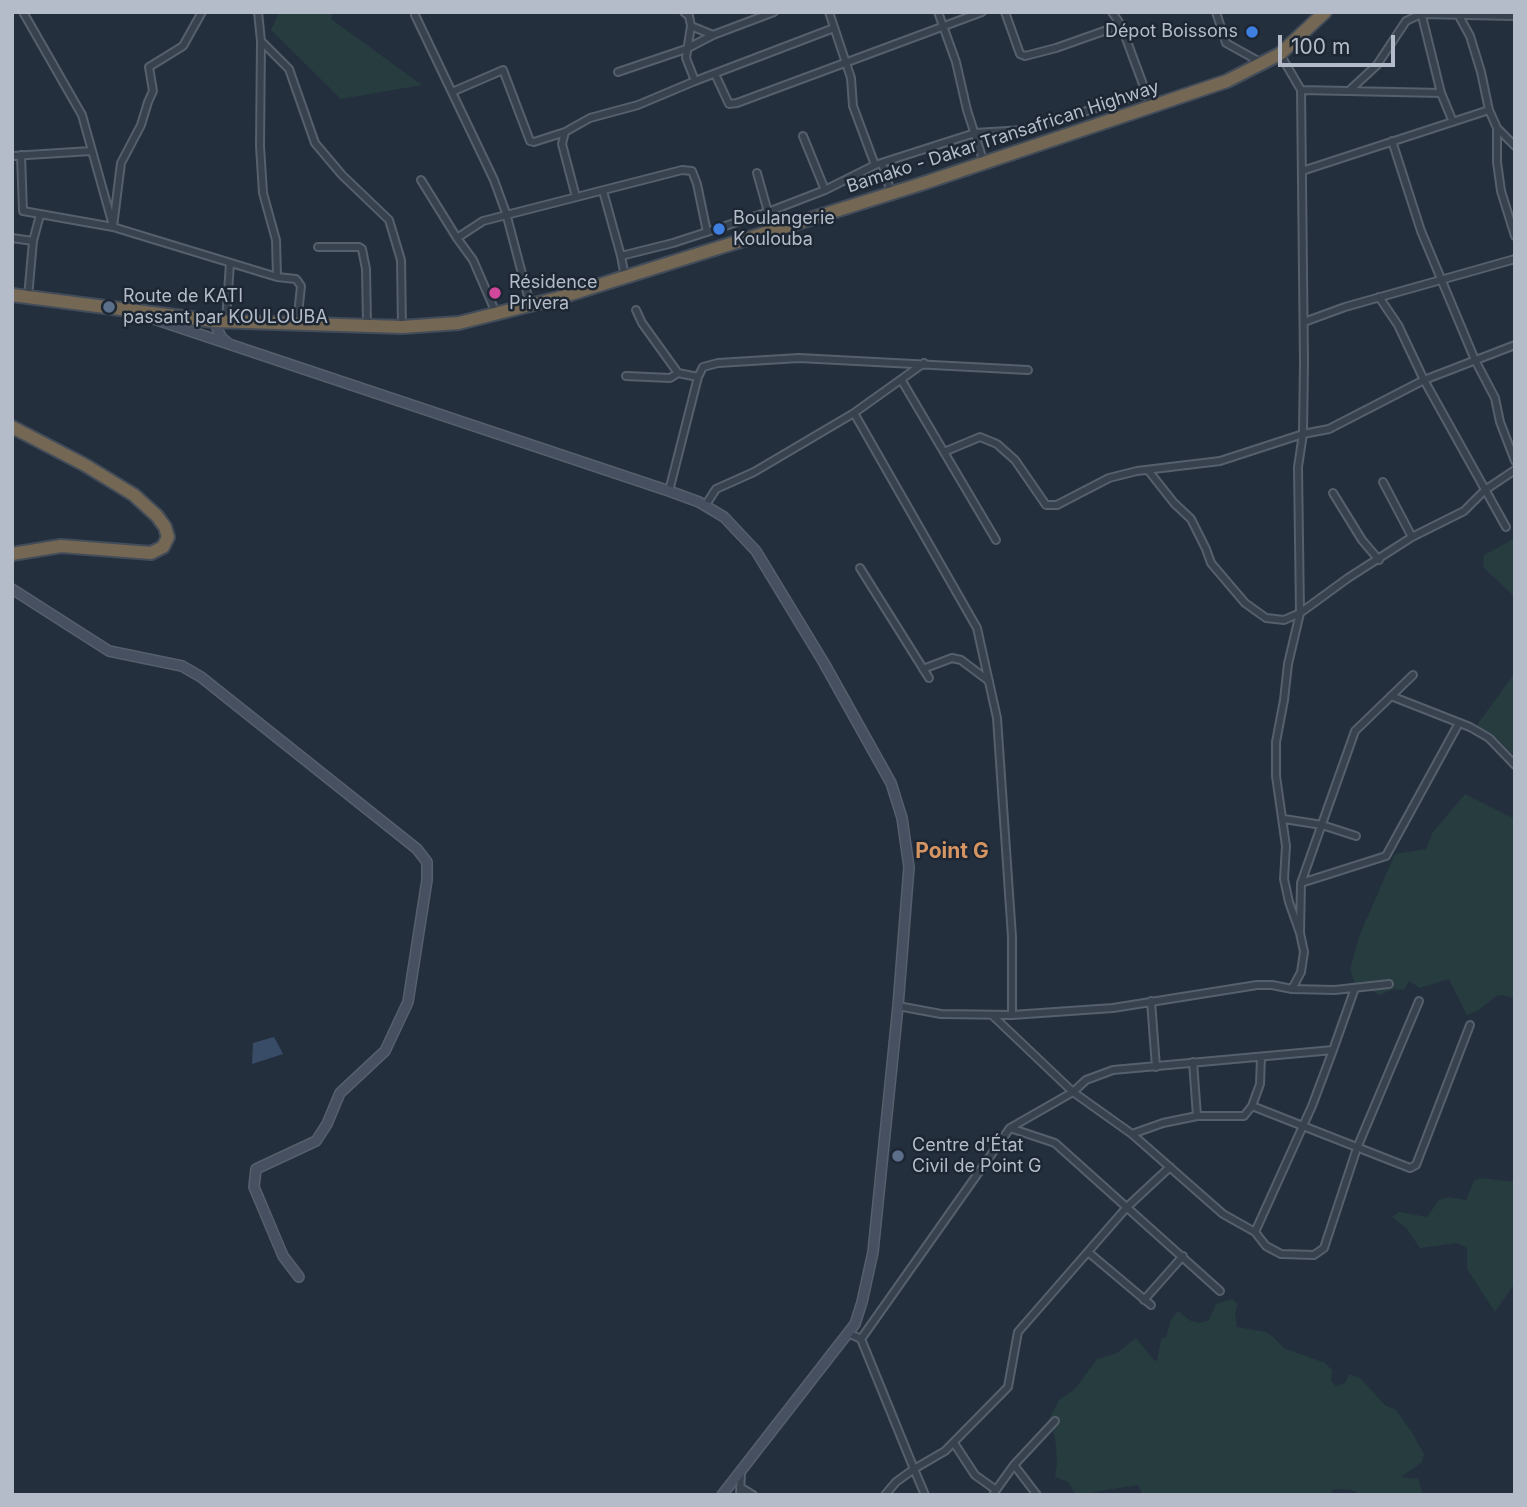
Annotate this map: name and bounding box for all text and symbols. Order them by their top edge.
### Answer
place label: Dépot Boissons [1105,21,1238,43]
scale bar [1282,21,1399,65]
marker: Dépot Boissons [1244,24,1260,40]
text: 100 m [1291,34,1350,59]
street label: Bamako - Dakar Transafrican Highway [844,76,1162,198]
place label: Boulangerie Koulouba [733,208,835,250]
marker: Boulangerie Koulouba [711,221,727,237]
place label: Résidence Privera [509,272,598,314]
marker: Résidence Privera [487,285,503,301]
place label: Route de KATI passant par KOULOUBA [123,286,328,328]
marker: Route de KATI passant par KOULOUBA [101,299,117,315]
district label: Point G [915,839,989,865]
place label: Centre d'État Civil de Point G [912,1135,1042,1178]
marker: Centre d'État Civil de Point G [890,1148,906,1164]

